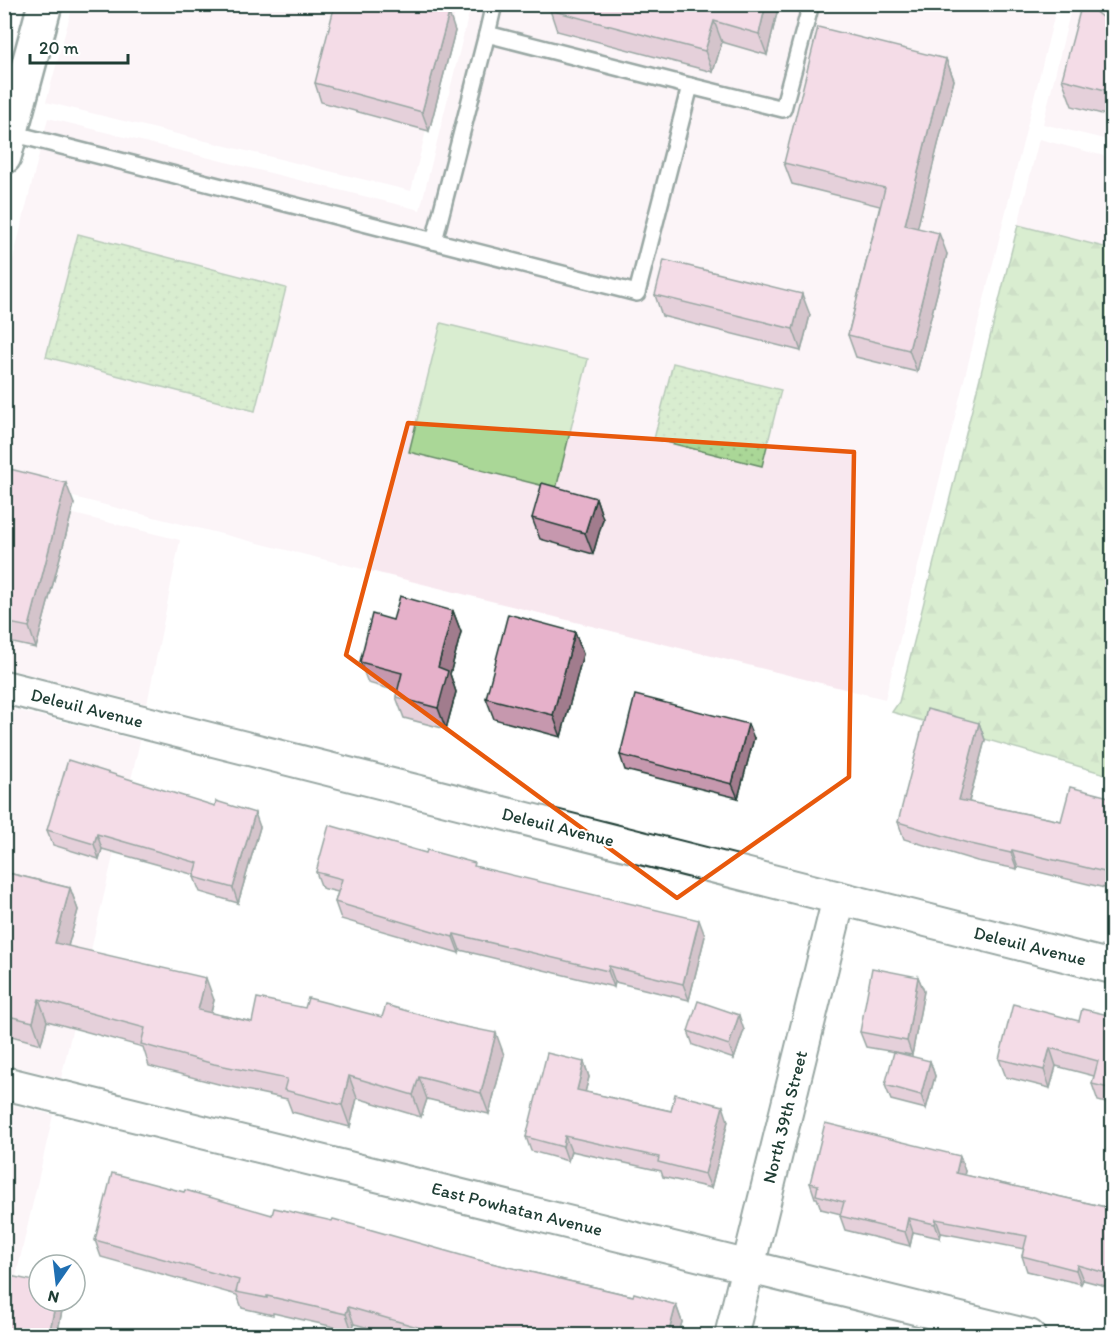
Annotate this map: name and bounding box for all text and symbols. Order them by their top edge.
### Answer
scale bar [30,27,128,65]
text: 20 m [39,37,79,59]
street label: Deleuil Avenue [29,683,145,733]
street label: Deleuil Avenue [500,802,616,852]
street label: Deleuil Avenue [972,921,1088,971]
street label: North 39th Street [758,1048,812,1186]
street label: East Powhatan Avenue [429,1177,605,1241]
north arrow [27,1253,87,1313]
text: N [46,1287,61,1308]

